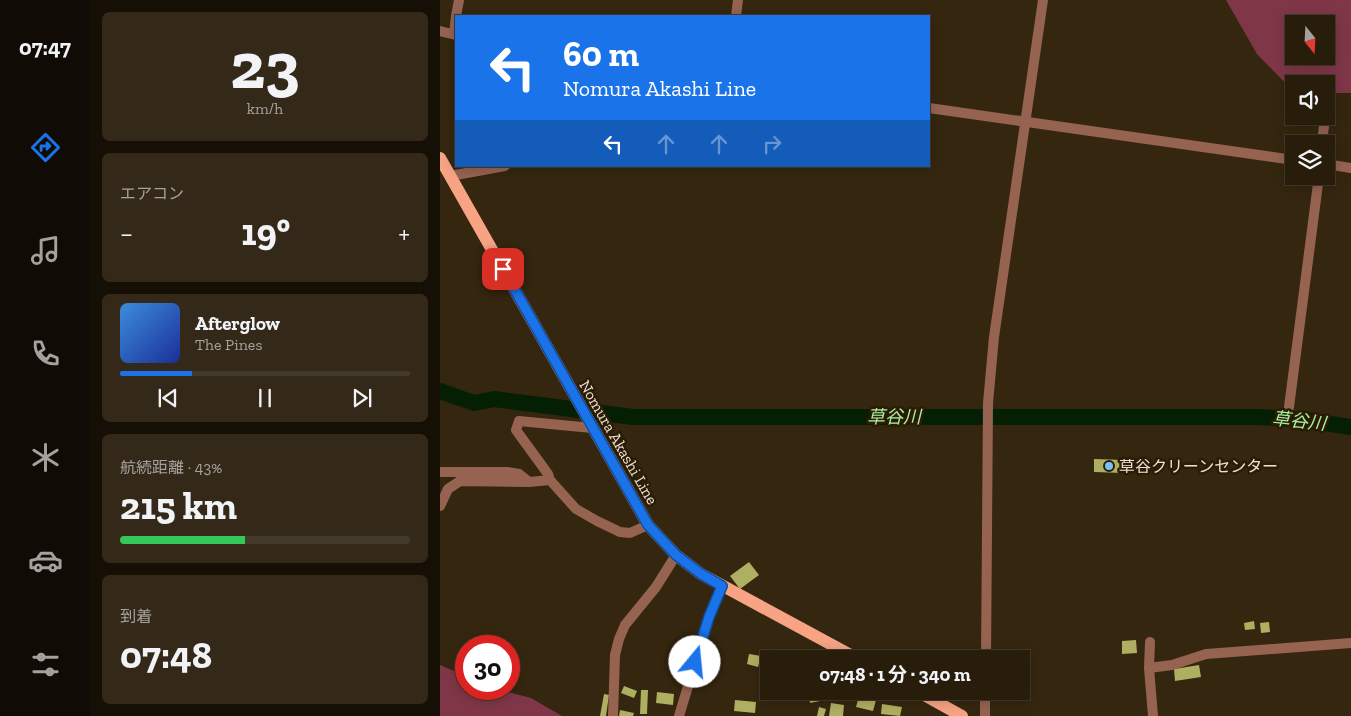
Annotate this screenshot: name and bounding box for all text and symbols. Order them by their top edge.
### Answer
north arrow [1285,15,1335,65]
map controls [1285,15,1335,185]
text: 23 [230,27,300,105]
text: 60 m [563,33,639,75]
text: 07:47 [19,34,71,61]
icon: left [480,35,545,100]
text: Nomura Akashi Line [563,75,756,102]
button: sound [1285,75,1335,125]
text: km/h [247,99,283,118]
icon: directions [28,130,63,165]
icon: left [599,130,627,158]
icon: ahead [652,130,680,158]
icon: ahead [705,130,733,158]
icon: right [758,130,786,158]
button: layers [1285,135,1335,185]
text: エアコン [120,184,184,203]
text: 19° [241,209,290,255]
text: − [120,217,133,250]
text: + [398,217,410,250]
icon: music [28,233,63,268]
pin [482,248,524,290]
icon: arrive [489,255,517,283]
text: Afterglow [195,312,280,335]
text: The Pines [195,335,262,354]
icon: phone [28,336,63,371]
street label: Nomura Akashi Line [575,377,662,508]
icon: previous [154,384,182,412]
icon: pause [251,384,279,412]
icon: next [348,384,376,412]
water label: 草谷川 [867,406,923,428]
water label: 草谷川 [1271,407,1329,435]
icon: climate [28,440,63,475]
place label: 草谷クリーンセンター [1119,457,1278,476]
text: 航続距離 · 43% [120,458,222,477]
marker: 草谷クリーンセンター [1103,460,1115,472]
text: 215 km [120,483,237,529]
icon: car [28,543,63,578]
text: 到着 [120,607,152,626]
text: 07:48 [120,632,212,678]
speed limit sign: 30 [455,635,520,700]
position arrow [668,635,720,687]
icon: filters [28,647,63,682]
text: 07:48 · 1 分 · 340 m [819,663,971,686]

